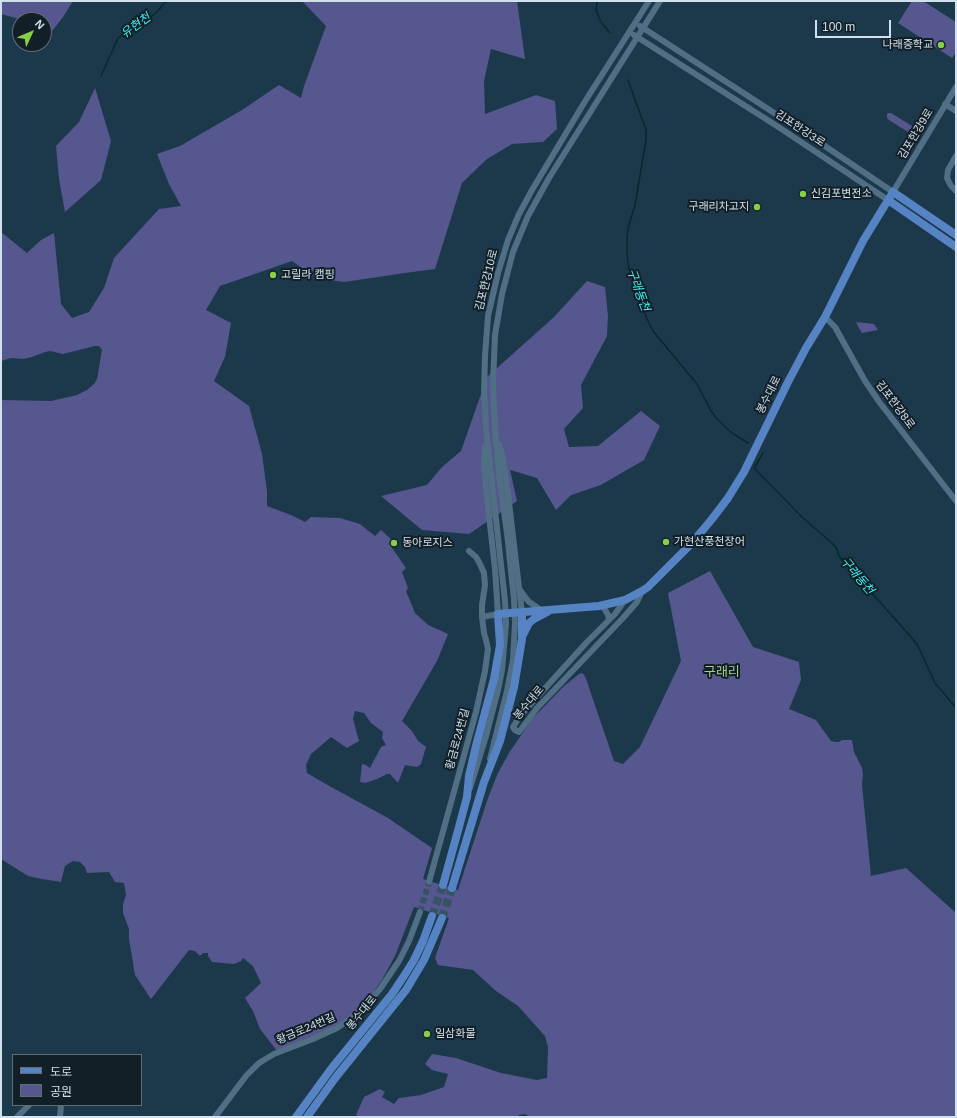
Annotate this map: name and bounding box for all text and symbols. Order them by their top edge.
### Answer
water label: 유현천 [118,10,154,42]
north arrow [12,12,52,52]
scale bar [817,12,893,38]
text: N [33,17,47,31]
text: 100 m [822,20,855,34]
place label: 나래중학교 [882,38,933,52]
marker: 나래중학교 [936,40,946,50]
street label: 김포한강9로 [896,106,936,162]
street label: 김포한강3로 [773,108,827,150]
place label: 신김포변전소 [811,187,872,201]
marker: 신김포변전소 [798,189,808,199]
place label: 구래리차고지 [688,200,749,214]
marker: 구래리차고지 [752,202,762,212]
street label: 김포한강10로 [473,248,501,312]
water label: 구래동천 [624,267,652,313]
place label: 고릴라 캠핑 [281,268,335,282]
marker: 고릴라 캠핑 [268,270,278,280]
street label: 봉수대로 [754,374,784,416]
street label: 김포한강8로 [873,378,917,432]
place label: 가현산풍천장어 [674,535,745,549]
place label: 동아로지스 [402,536,453,550]
marker: 가현산풍천장어 [661,537,671,547]
marker: 동아로지스 [389,538,399,548]
water label: 구래동천 [837,554,877,598]
district label: 구래리 [704,664,740,680]
street label: 봉수대로 [511,683,547,723]
street label: 황금로24번길 [443,707,473,771]
street label: 봉수대로 [344,993,380,1033]
street label: 황금로24번길 [275,1011,337,1047]
place label: 일삼화물 [435,1027,475,1041]
marker: 일삼화물 [422,1029,432,1039]
legend [12,1054,142,1106]
text: 도로 [50,1065,72,1079]
text: 공원 [50,1085,72,1099]

